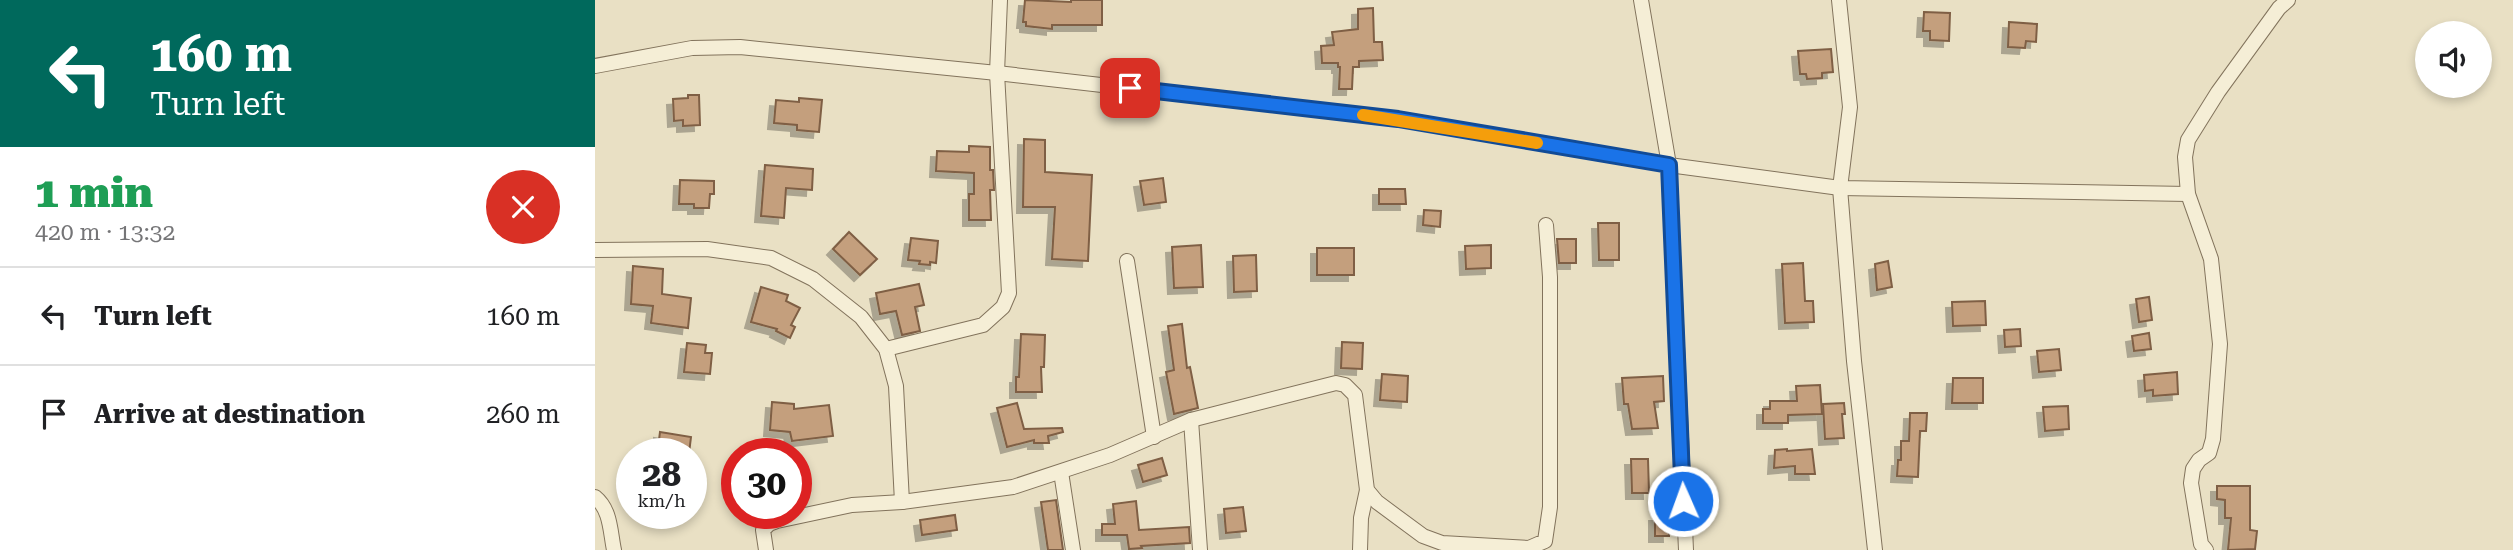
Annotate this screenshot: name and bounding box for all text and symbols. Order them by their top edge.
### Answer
map controls [2415,21,2492,98]
button: sound [2415,21,2492,98]
text: 160 m [150,26,292,83]
icon: left [35,28,126,119]
pin [1100,58,1160,118]
icon: arrive [1111,69,1149,107]
text: Turn left [150,85,285,123]
text: 1 min [35,168,153,217]
button: close [486,170,560,244]
text: 420 m · 13:32 [35,219,175,246]
icon: left [35,297,73,335]
text: Turn left [94,301,212,331]
text: 160 m [486,301,560,331]
icon: arrive [35,395,73,433]
text: Arrive at destination [94,399,365,429]
text: 260 m [486,399,560,429]
speed limit sign: 30 [721,438,812,529]
text: 28 [642,454,681,495]
position arrow [1646,464,1720,538]
text: km/h [637,490,686,511]

